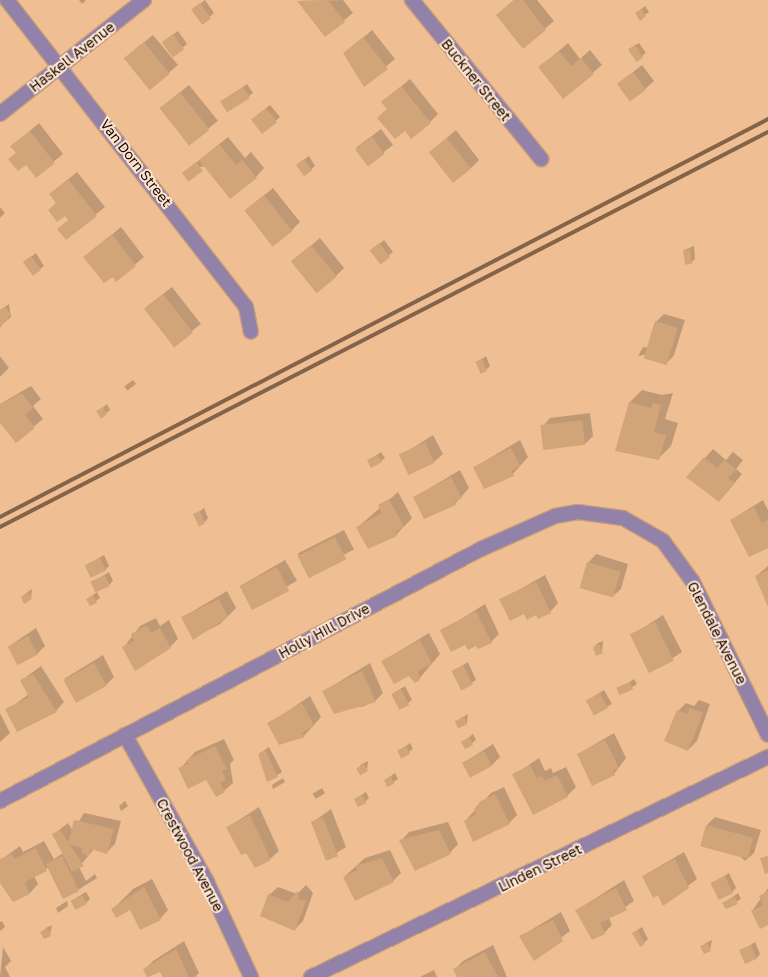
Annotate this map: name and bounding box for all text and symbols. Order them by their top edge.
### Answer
street label: Haskell Avenue [26,18,118,96]
street label: Buckner Street [438,36,514,124]
street label: Van Dorn Street [97,116,175,210]
street label: Glendale Avenue [684,579,750,687]
street label: Holly Hill Drive [276,600,372,662]
street label: Crestwood Avenue [153,796,227,914]
street label: Linden Street [496,841,584,895]

